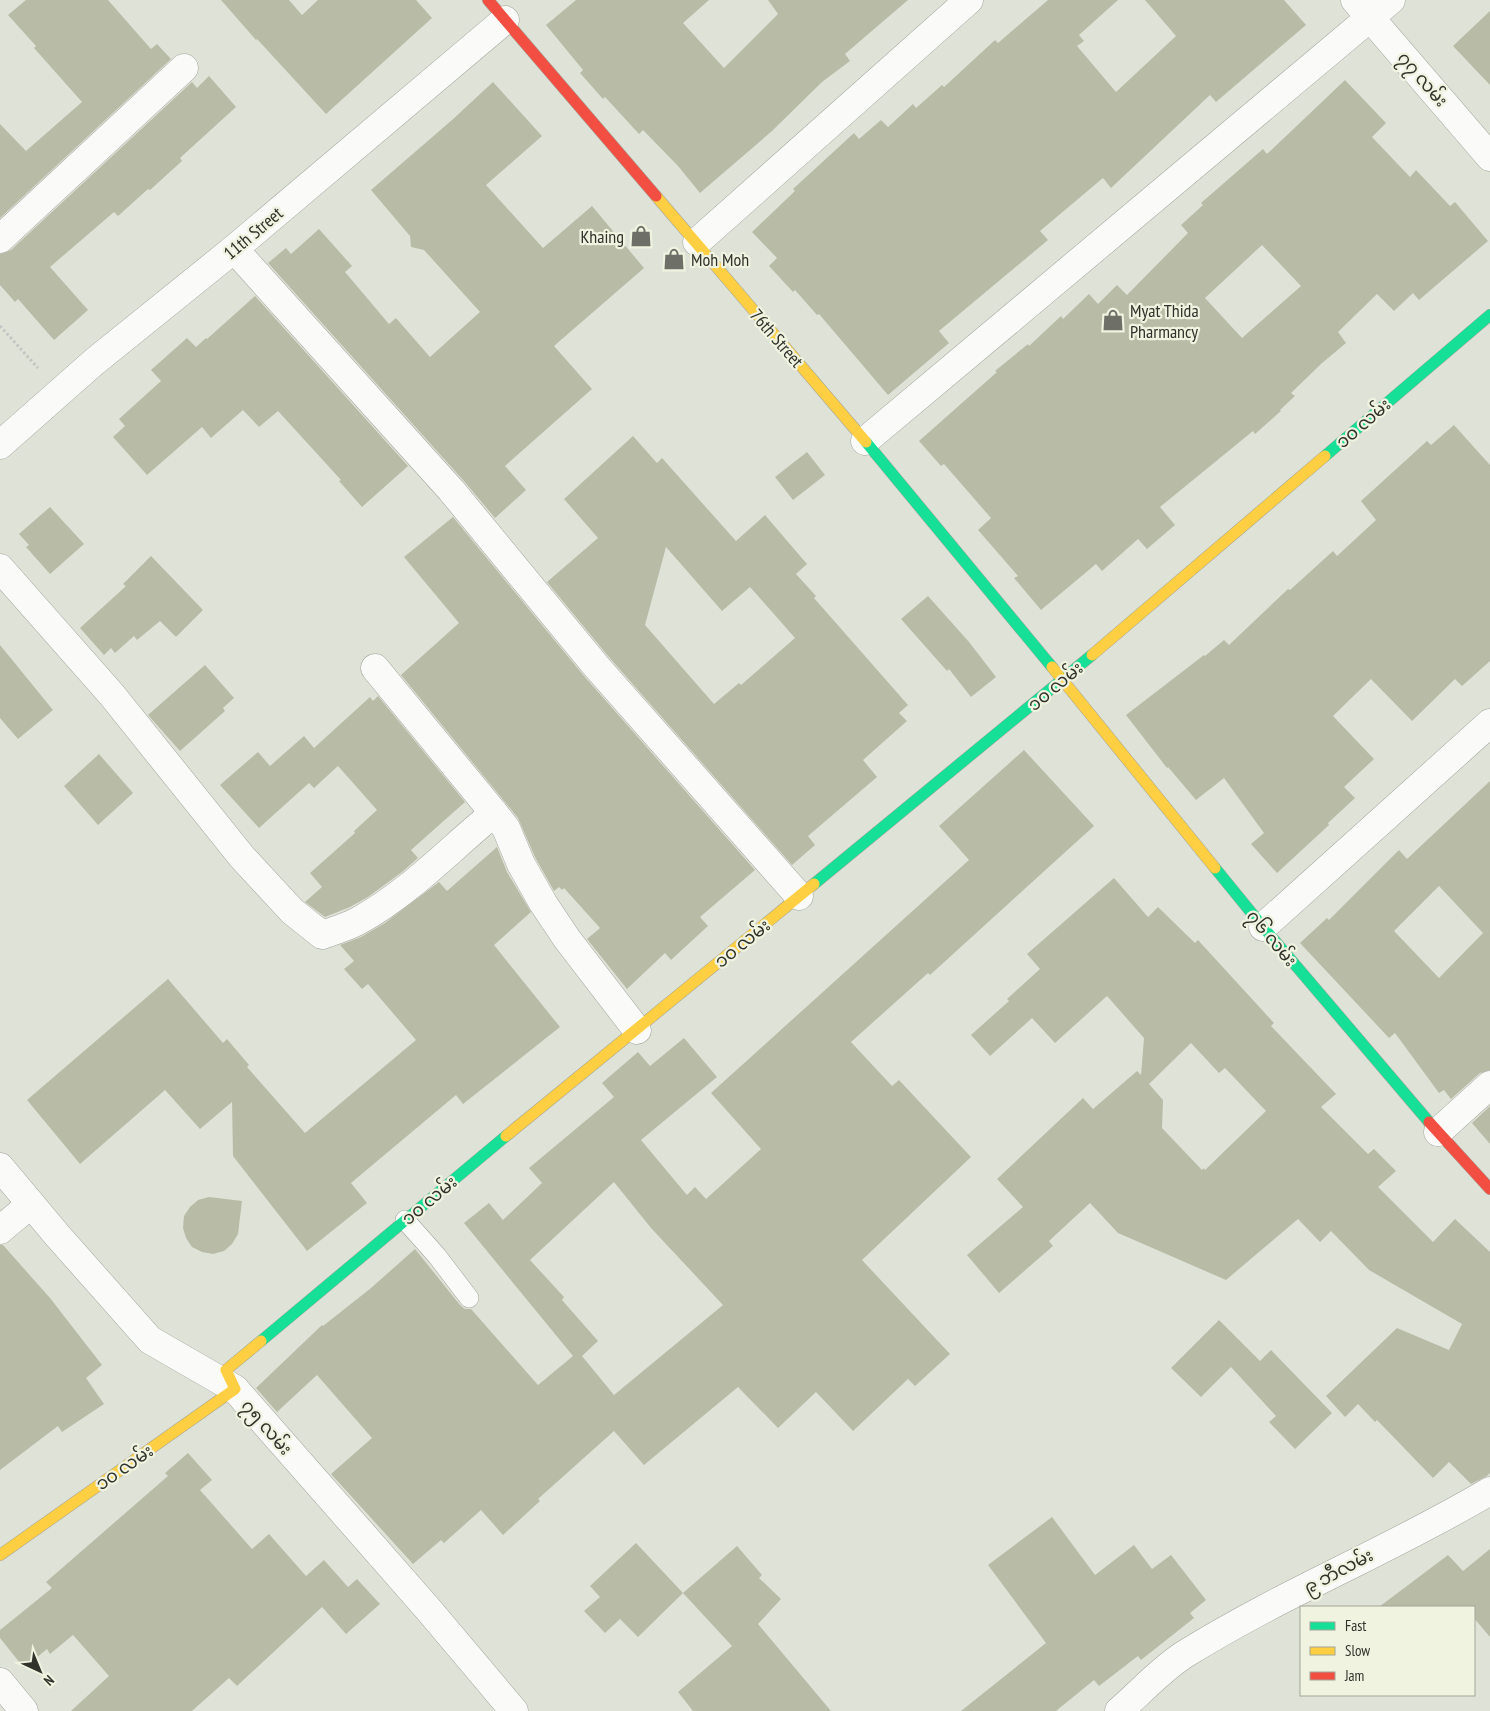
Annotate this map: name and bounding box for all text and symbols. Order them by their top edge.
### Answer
street label: ၇၇ လမ်း [1390,46,1454,114]
street label: 11th Street [219,202,287,264]
shop icon: Khaing [628,223,654,249]
place label: Khaing [580,225,624,248]
shop icon: Moh Moh [661,246,687,272]
place label: Moh Moh [691,248,749,271]
place label: Myat Thida Pharmancy [1130,299,1199,343]
street label: 76th Street [745,304,809,372]
shop icon: Myat Thida Pharmancy [1100,307,1126,333]
street label: ၁၀ လမ်း [1330,392,1395,453]
street label: ၁၀ လမ်း [1022,655,1087,716]
street label: ၇၆ လမ်း [1239,904,1303,974]
street label: ၁၀ လမ်း [709,913,775,973]
street label: ၁၀ လမ်း [396,1169,461,1230]
street label: ၇၅ လမ်း [234,1394,298,1462]
street label: ၁၀ လမ်း [90,1438,157,1495]
street label: ၉ ဘီလမ်း [1298,1541,1379,1602]
legend [1300,1606,1475,1696]
text: Fast [1345,1616,1366,1635]
text: Slow [1345,1641,1370,1660]
north arrow [15,1646,65,1696]
text: Jam [1344,1666,1364,1685]
text: N [40,1671,58,1689]

